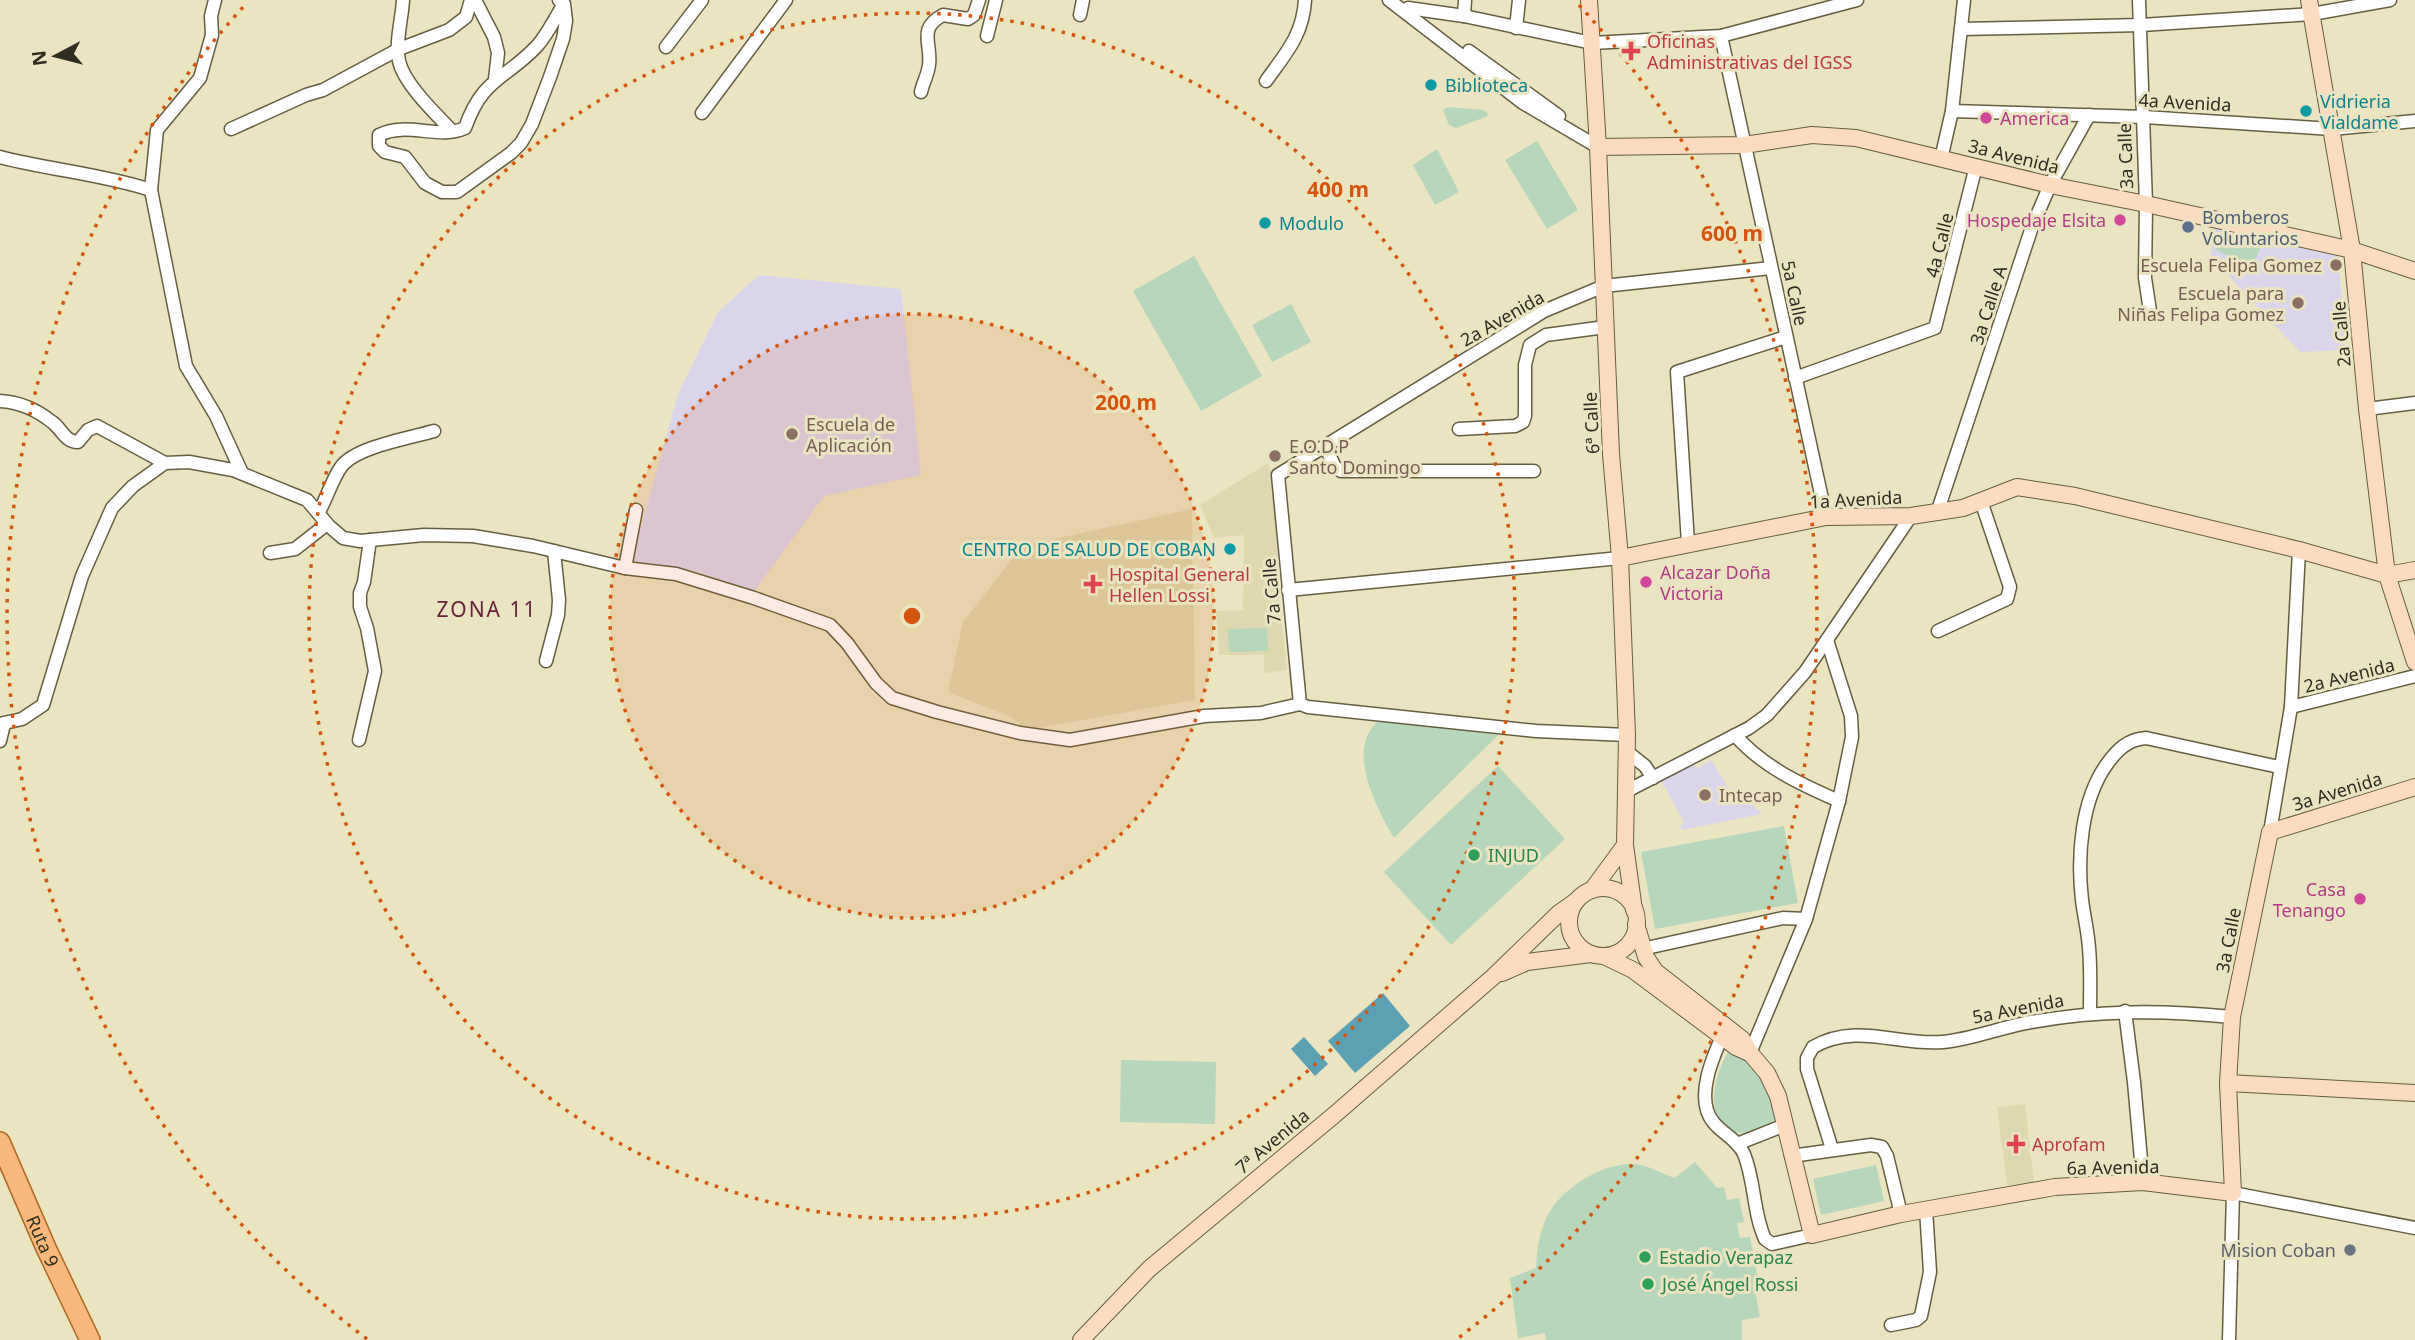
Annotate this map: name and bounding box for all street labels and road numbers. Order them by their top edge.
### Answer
street label: 4a Avenida [2138,88,2232,116]
street label: 3a Calle [2112,123,2138,189]
street label: 3a Avenida [1966,133,2062,179]
street label: 4a Calle [1919,210,1959,280]
street label: 5a Calle [1776,258,1814,328]
street label: 3a Calle A [1964,262,2012,348]
street label: 2a Avenida [1456,284,1548,352]
street label: 2a Calle [2326,300,2356,368]
street label: 6ª Calle [1577,391,1605,455]
street label: 1a Avenida [1809,485,1903,513]
street label: 7a Calle [1256,557,1286,625]
street label: 2a Avenida [2301,652,2397,698]
street label: 3a Avenida [2289,766,2385,816]
street label: 3a Calle [2210,905,2246,975]
street label: 5a Avenida [1970,987,2066,1029]
street label: 7ª Avenida [1230,1103,1314,1179]
street label: 6a Avenida [2066,1154,2160,1180]
street label: Ruta 9 [21,1212,65,1271]

